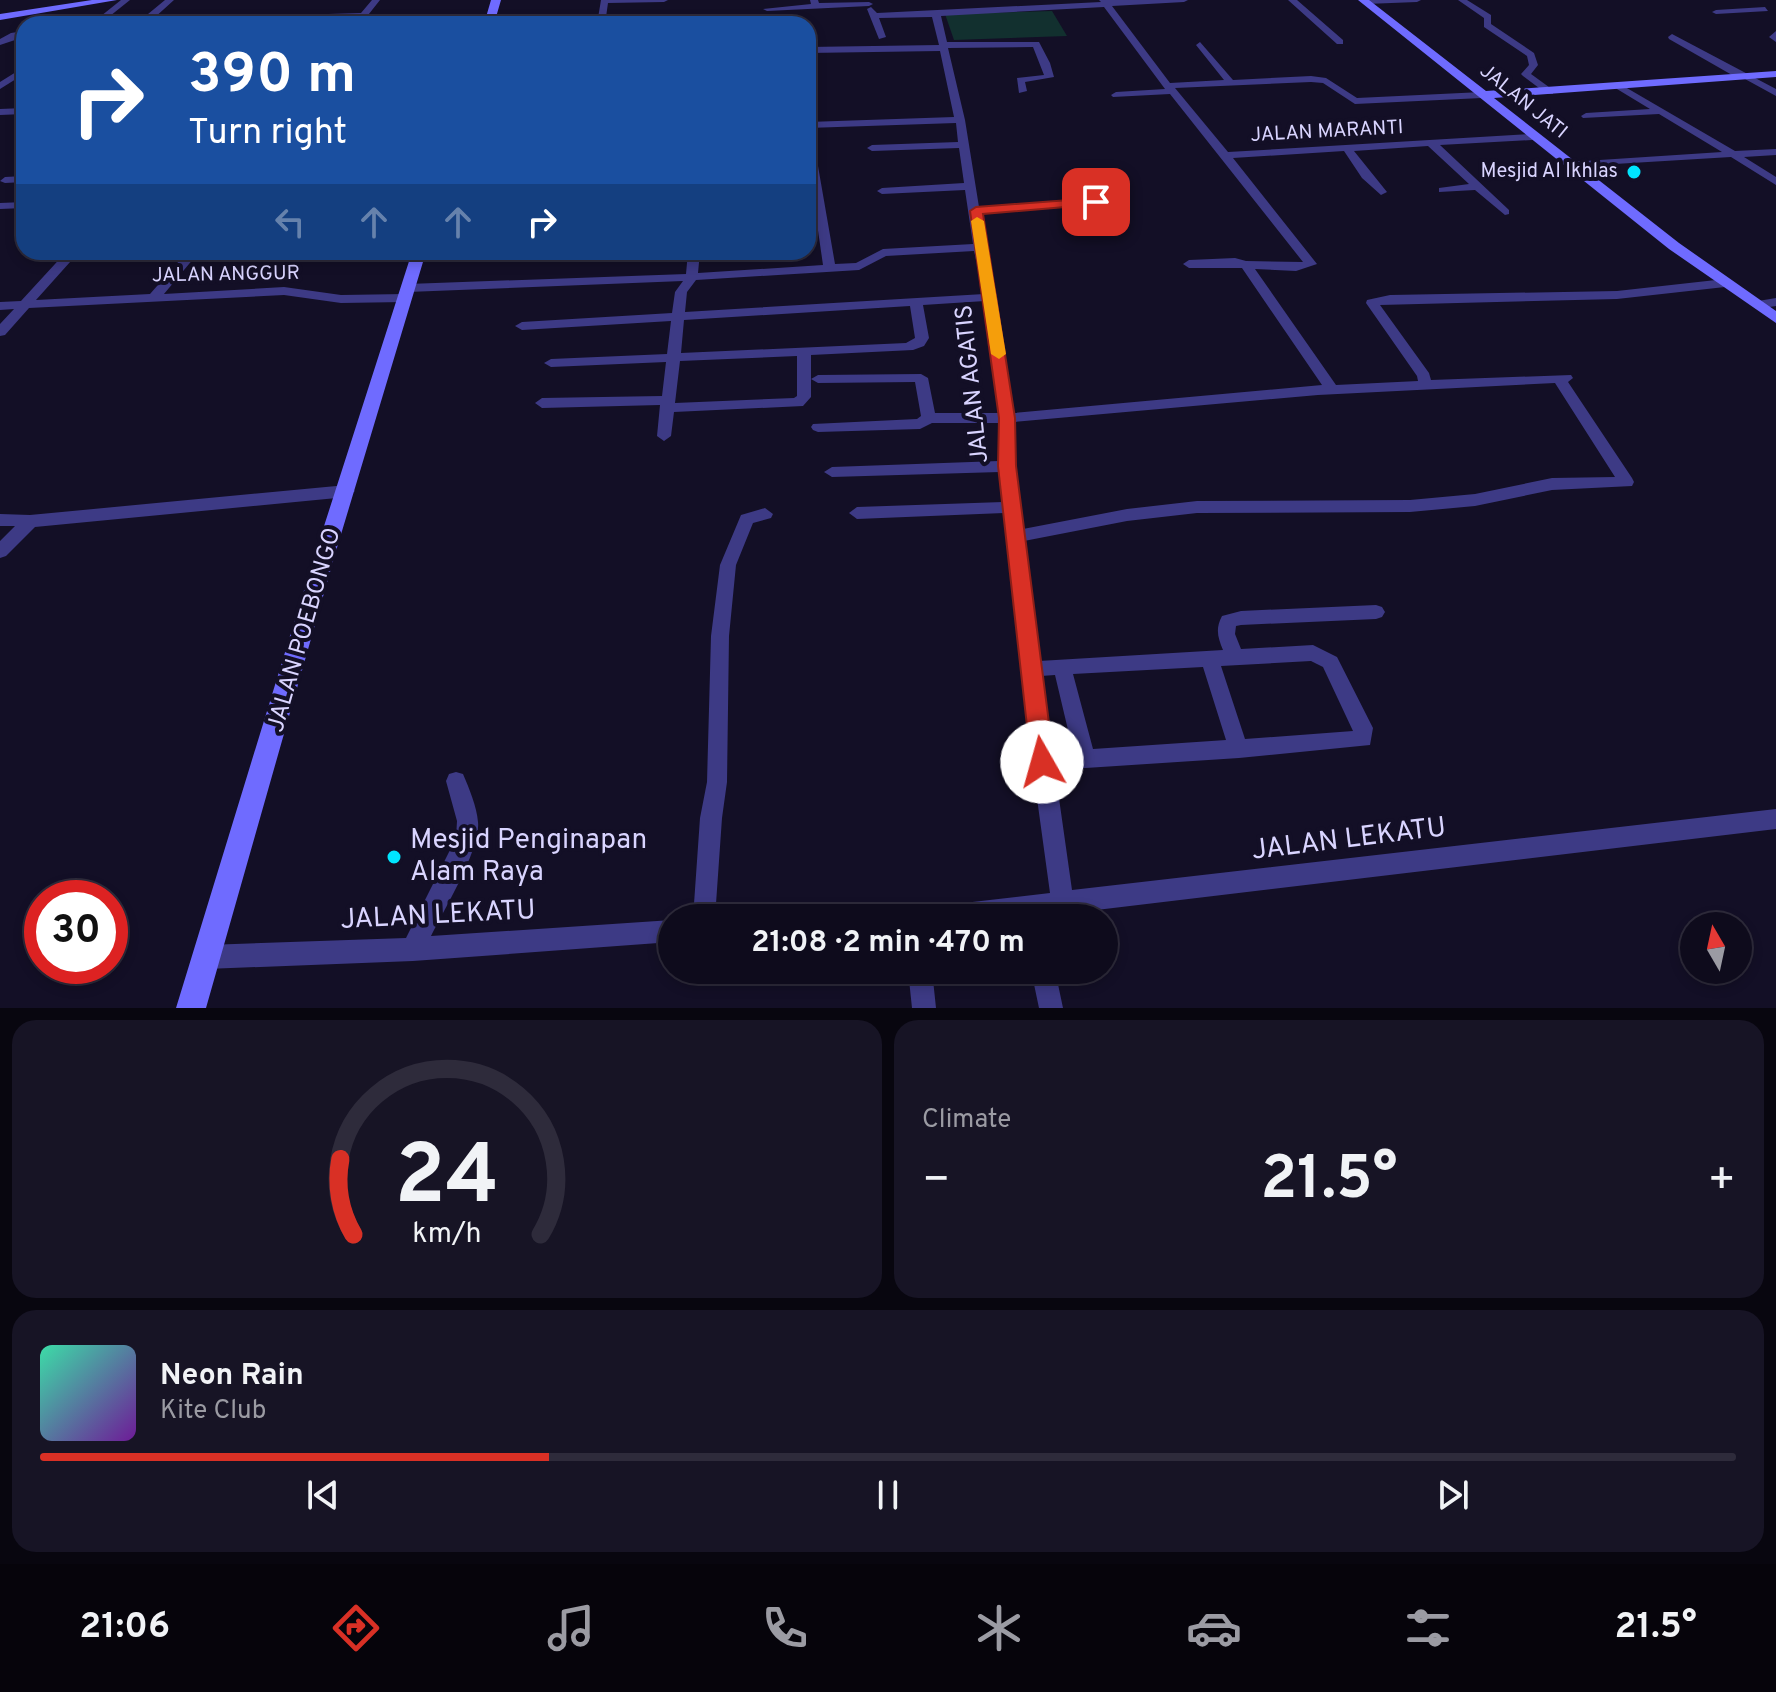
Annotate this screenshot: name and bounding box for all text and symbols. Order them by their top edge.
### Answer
text: 390 m [188,42,356,112]
icon: right [56,48,160,152]
street label: JALAN JATI [1474,59,1572,145]
text: Turn right [188,111,347,157]
street label: JALAN MARANTI [1250,115,1404,149]
place label: Mesjid Al Ikhlas [1480,159,1618,185]
marker: Mesjid Al Ikhlas [1625,163,1643,181]
pin [1062,168,1130,236]
icon: arrive [1074,180,1118,224]
icon: left [268,200,312,244]
icon: ahead [352,200,396,244]
icon: ahead [436,200,480,244]
icon: right [520,200,564,244]
street label: JALAN ANGGUR [152,261,300,289]
street label: JALAN AGATIS [950,303,996,465]
street label: JALAN POEBONGO [261,524,349,736]
position arrow [1000,720,1084,804]
street label: JALAN LEKATU [1250,810,1448,870]
place label: Mesjid Penginapan Alam Raya [410,823,647,891]
marker: Mesjid Penginapan Alam Raya [385,848,403,866]
speed limit sign: 30 [24,880,128,984]
street label: JALAN LEKATU [339,893,537,939]
north arrow [1680,912,1752,984]
map controls [1680,912,1752,984]
text: 21:08 · 2 min · 470 m [751,925,1025,962]
text: Climate [922,1104,1011,1137]
text: 24 [395,1128,499,1233]
text: 21.5° [1260,1144,1398,1220]
text: − [922,1154,950,1210]
text: + [1708,1154,1736,1210]
text: km/h [412,1217,482,1253]
text: Neon Rain [160,1358,304,1395]
text: Kite Club [160,1395,266,1428]
icon: previous [301,1473,345,1517]
icon: pause [866,1473,910,1517]
icon: next [1431,1473,1475,1517]
icon: directions [328,1600,384,1656]
icon: music [543,1600,599,1656]
icon: phone [757,1600,813,1656]
icon: climate [971,1600,1027,1656]
icon: car [1186,1600,1242,1656]
icon: filters [1400,1600,1456,1656]
text: 21:06 [79,1605,170,1651]
text: 21.5° [1614,1605,1697,1651]

